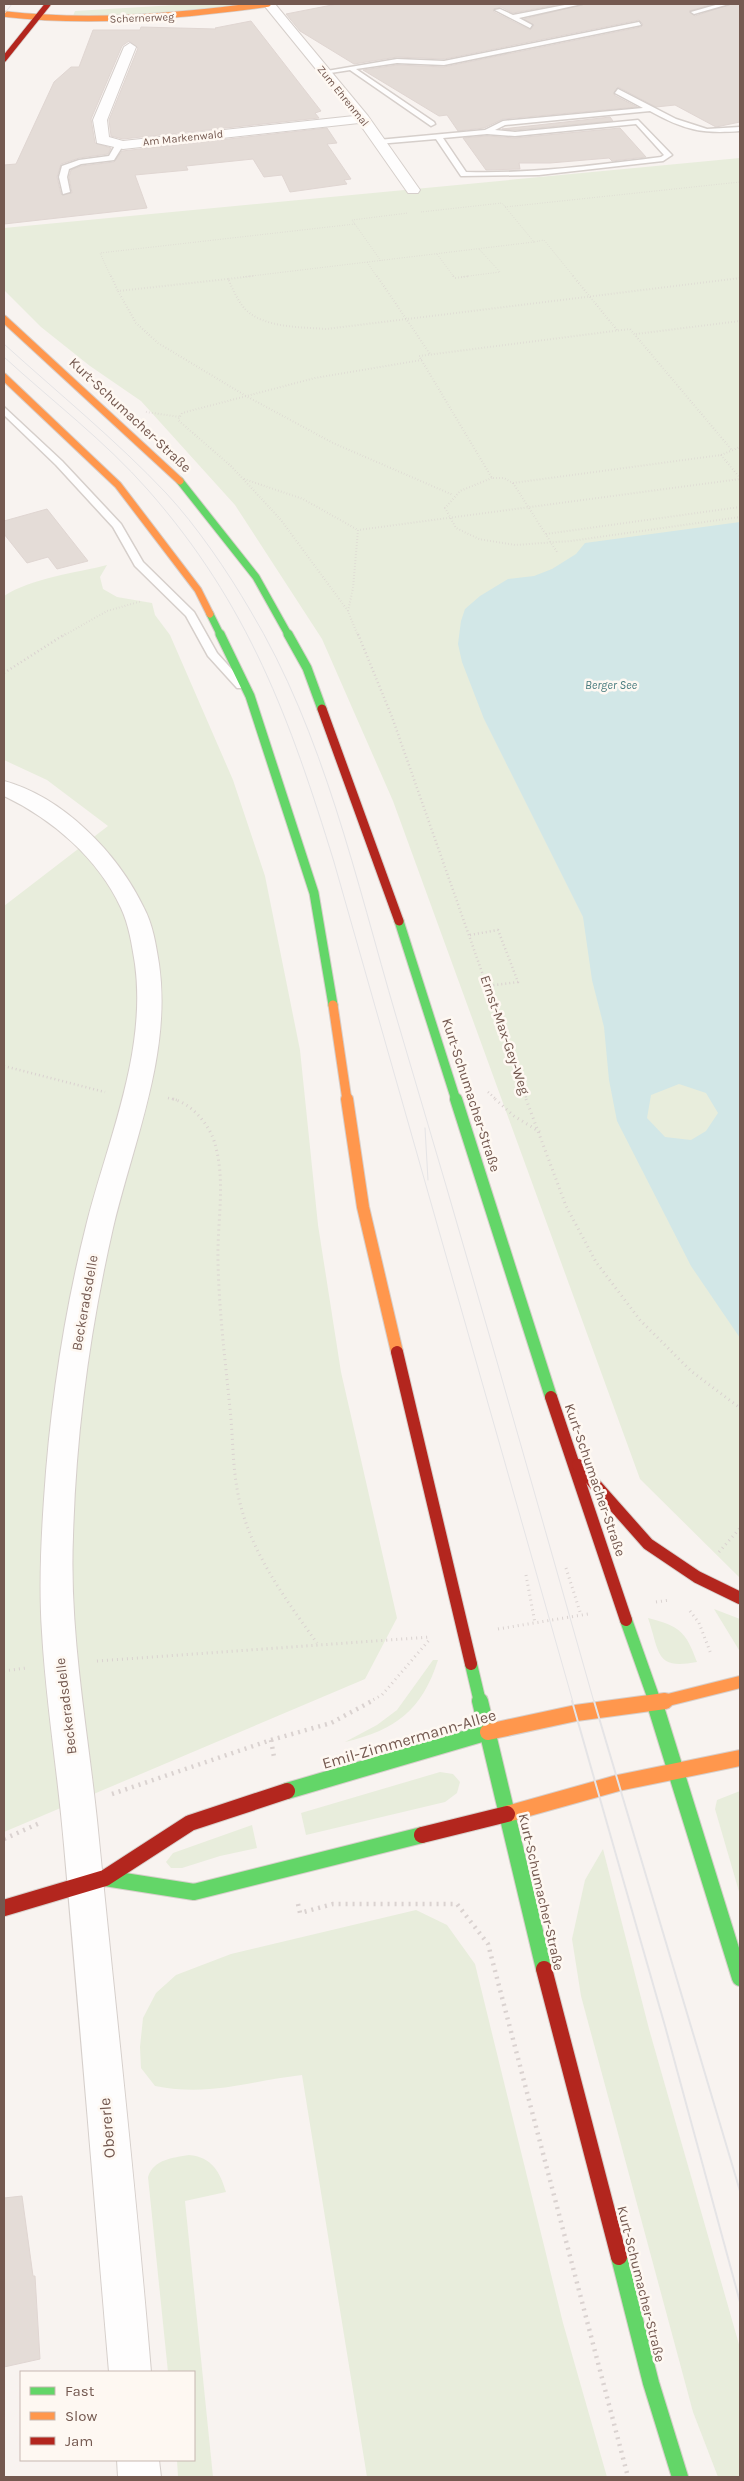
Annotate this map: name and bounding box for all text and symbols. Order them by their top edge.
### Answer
street label: Schernerweg [109,10,175,26]
street label: Zum Ehrenmal [314,63,372,129]
street label: Am Markenwald [142,127,224,149]
street label: Kurt-Schumacher-Straße [65,354,195,476]
water label: Berger See [585,678,638,692]
street label: Ernst-Max-Gey-Weg [477,973,533,1097]
street label: Kurt-Schumacher-Straße [438,1016,504,1174]
street label: Beckeradsdelle [68,1254,102,1352]
street label: Kurt-Schumacher-Straße [561,1401,629,1559]
street label: Beckeradsdelle [52,1657,80,1755]
street label: Emil-Zimmermann-Allee [320,1705,498,1773]
street label: Kurt-Schumacher-Straße [515,1812,567,1972]
street label: Obererle [95,2097,119,2159]
street label: Kurt-Schumacher-Straße [613,2204,669,2364]
legend [20,2371,195,2461]
text: Fast [65,2382,95,2400]
text: Slow [65,2407,97,2425]
text: Jam [65,2432,93,2450]

